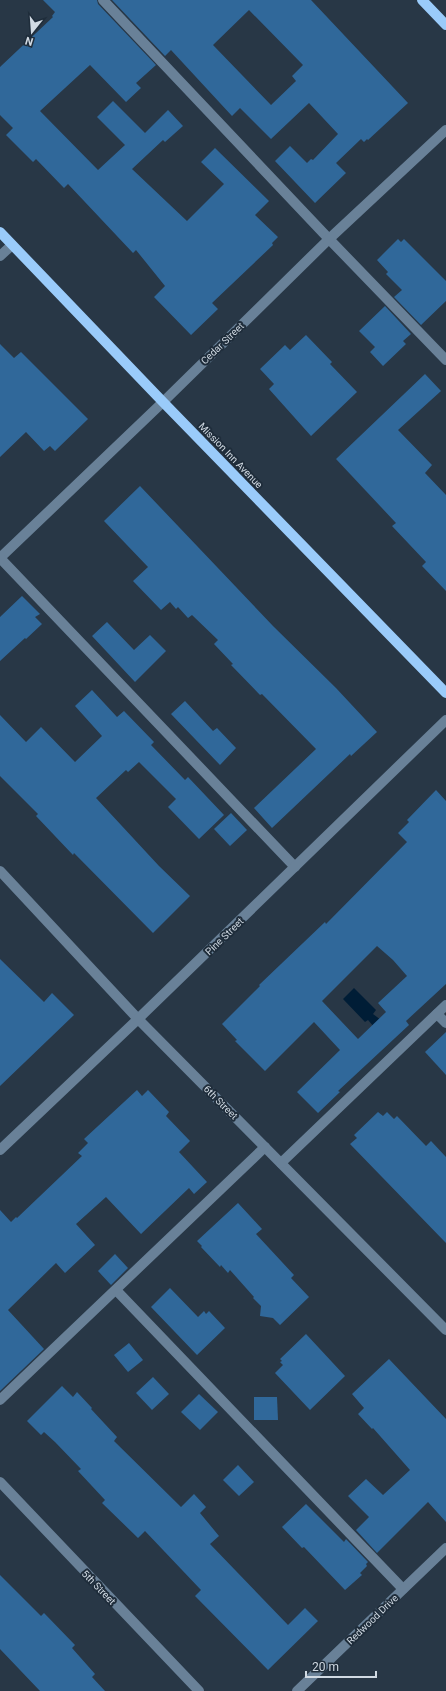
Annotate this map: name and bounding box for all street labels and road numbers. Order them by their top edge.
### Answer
street label: Cedar Street [199,320,246,366]
street label: Mission Inn Avenue [197,420,265,490]
street label: Pine Street [203,916,246,957]
street label: 6th Street [201,1083,240,1122]
street label: 5th Street [80,1568,118,1607]
street label: Redwood Drive [345,1592,400,1646]

